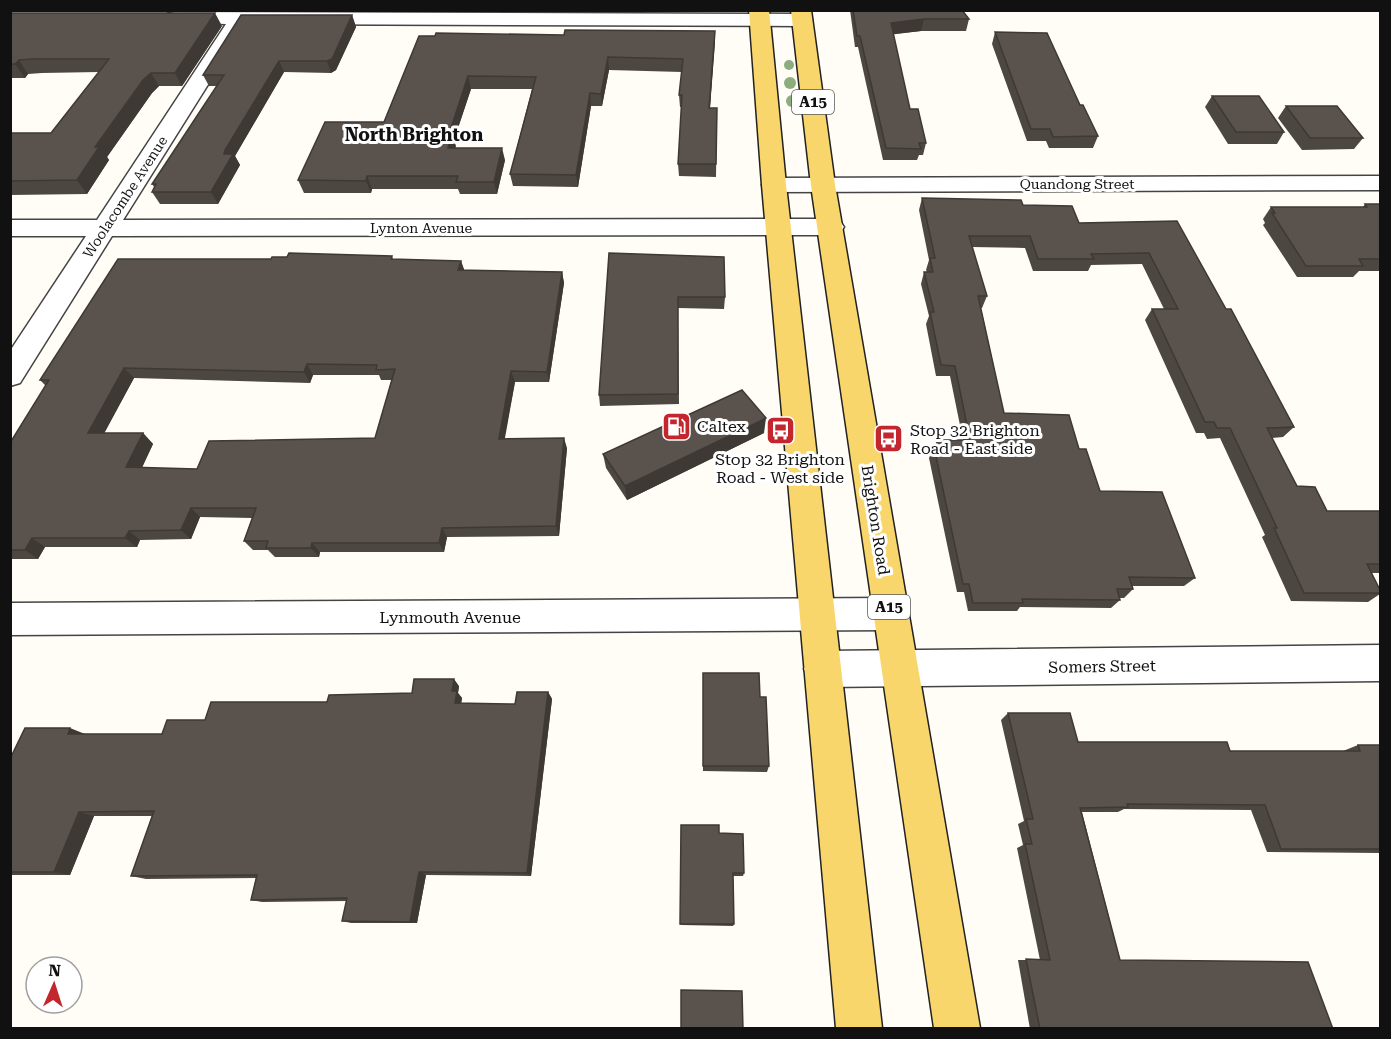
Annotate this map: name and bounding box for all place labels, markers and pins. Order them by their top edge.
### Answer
fuel station icon: Caltex [660,410,692,442]
bus stop icon: Stop 32 Brighton Road - West side [764,415,796,447]
place label: Caltex [697,417,747,436]
place label: Stop 32 Brighton Road - East side [910,421,1040,458]
bus stop icon: Stop 32 Brighton Road - East side [873,423,905,455]
place label: Stop 32 Brighton Road - West side [715,450,845,487]

